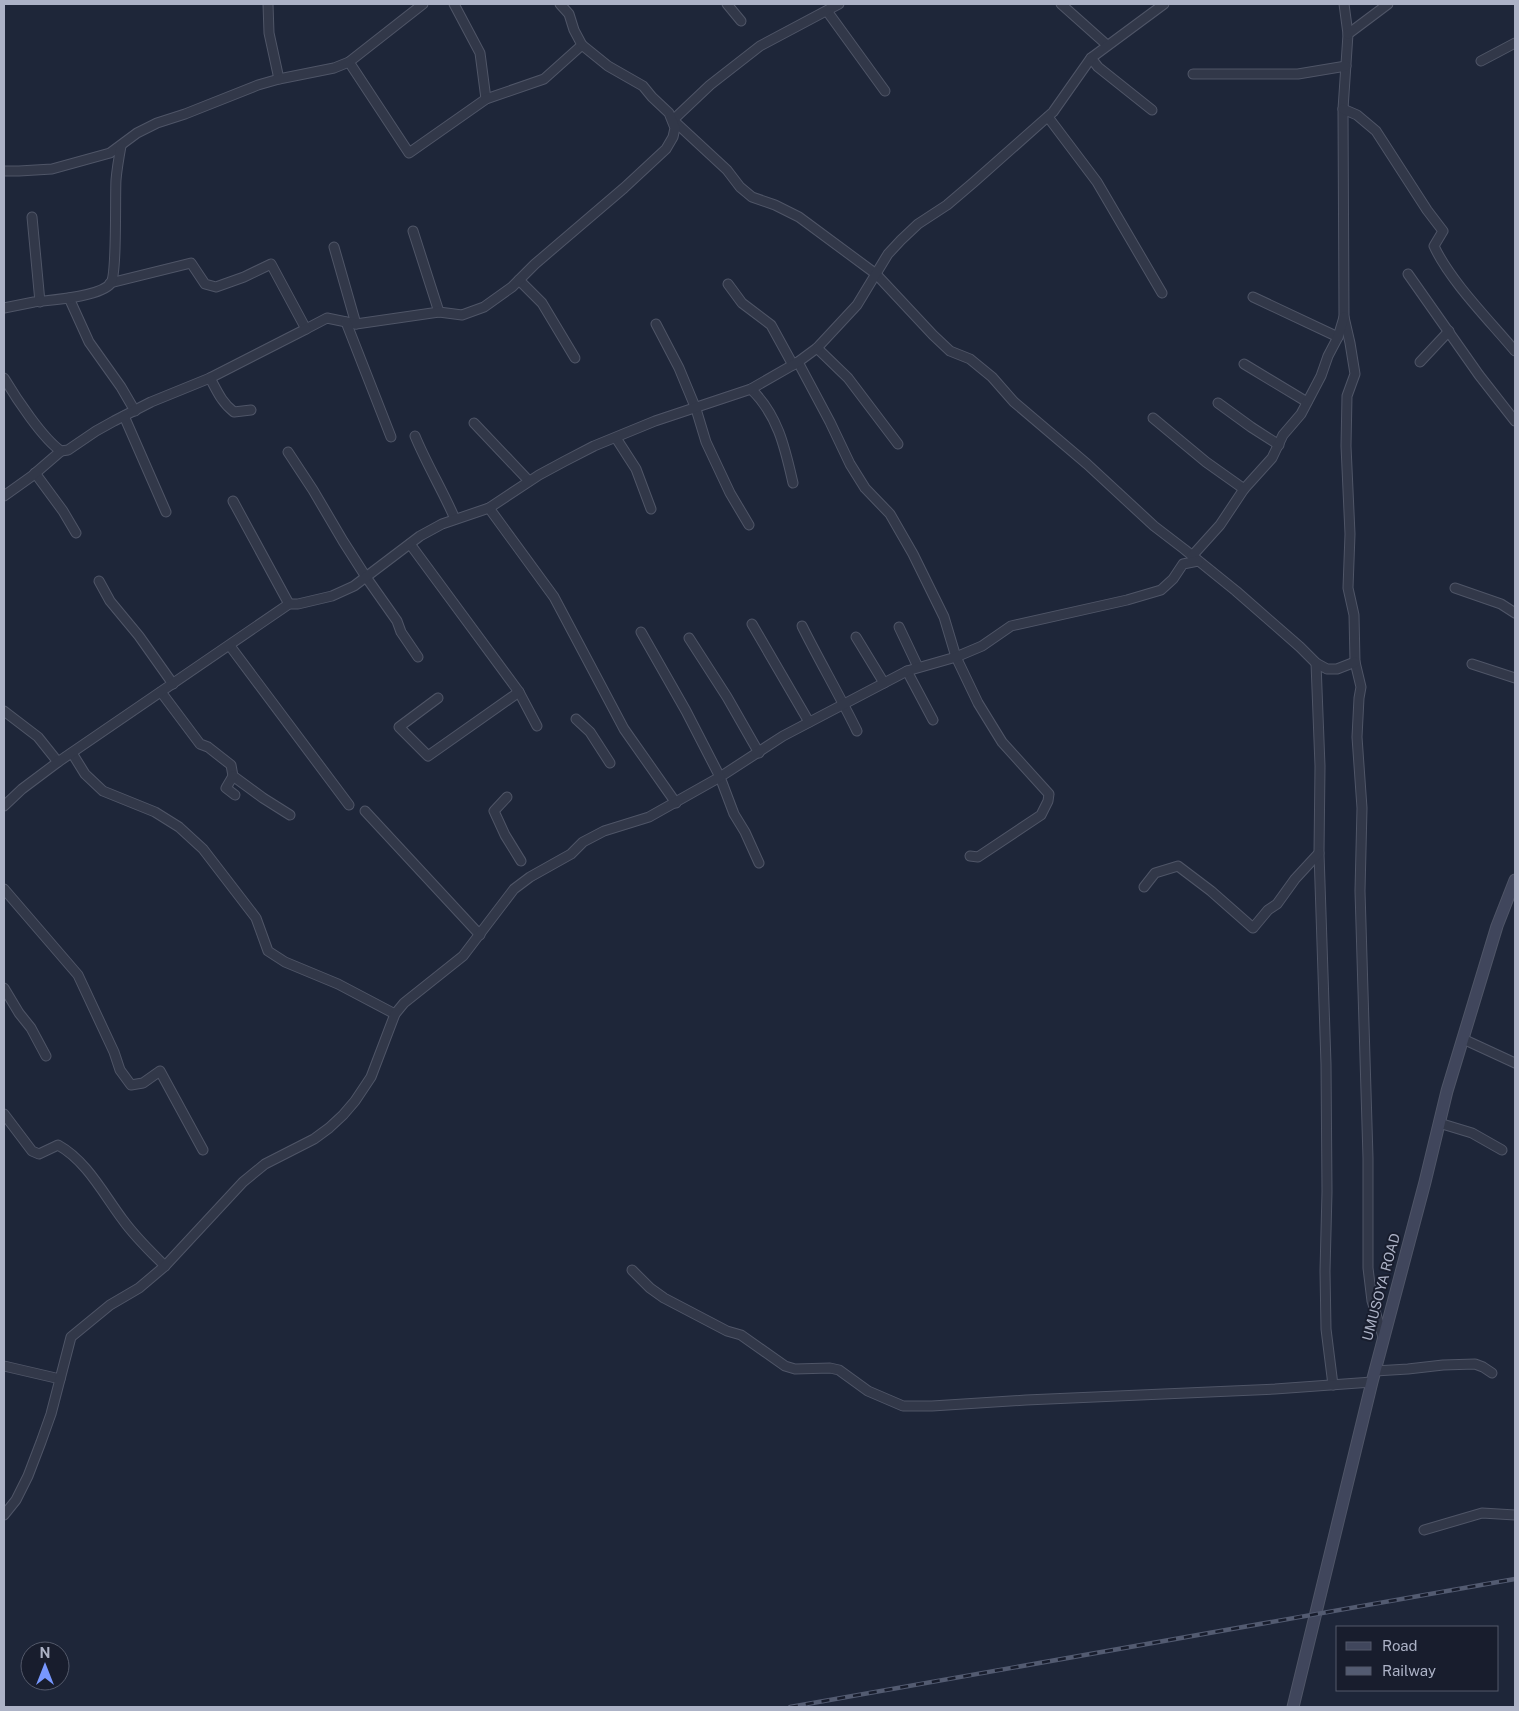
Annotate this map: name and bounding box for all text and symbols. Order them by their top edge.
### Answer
street label: UMUSOYA ROAD [1359,1232,1403,1342]
legend [1336,1626,1499,1691]
text: Road [1382,1637,1418,1654]
north arrow [20,1641,70,1691]
text: N [40,1645,50,1661]
text: Railway [1382,1662,1436,1679]

